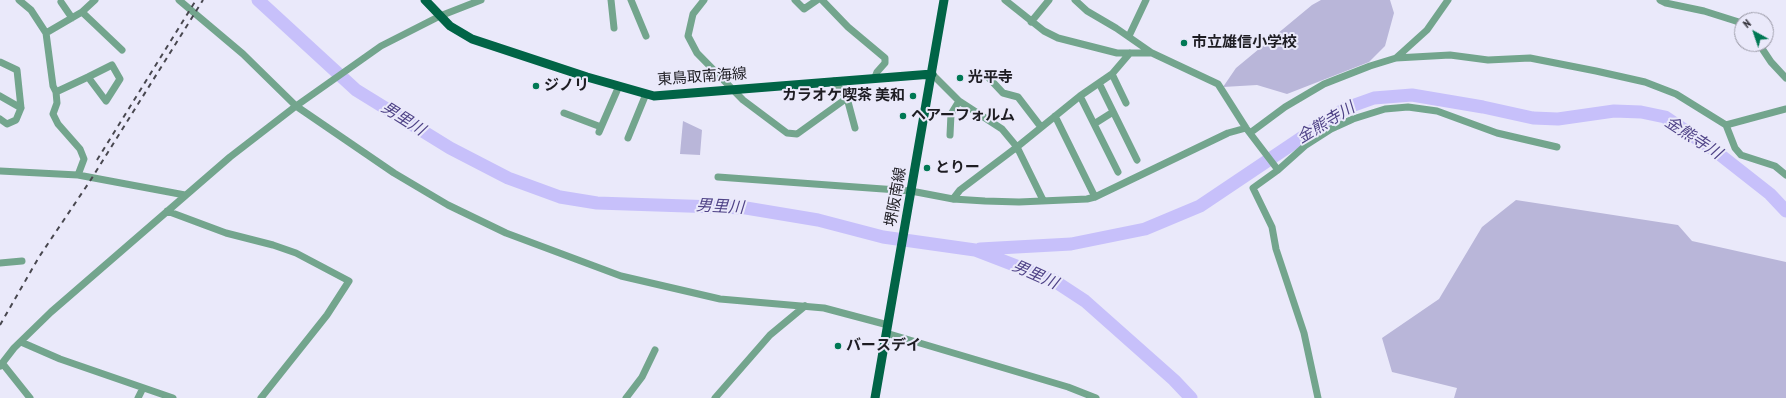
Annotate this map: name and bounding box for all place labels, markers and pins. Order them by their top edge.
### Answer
place label: 市立雄信小学校 [1192,34,1297,52]
marker: 市立雄信小学校 [1179,38,1189,48]
place label: 光平寺 [968,69,1013,87]
marker: 光平寺 [955,73,965,83]
place label: ジノリ [544,77,589,95]
marker: ジノリ [531,81,541,91]
place label: カラオケ喫茶 美和 [782,87,905,105]
marker: カラオケ喫茶 美和 [908,91,918,101]
place label: ヘアーフォルム [911,107,1015,125]
marker: ヘアーフォルム [898,111,908,121]
place label: とりー [935,159,980,177]
marker: とりー [922,163,932,173]
place label: バースデイ [846,337,921,355]
marker: バースデイ [833,341,843,351]

